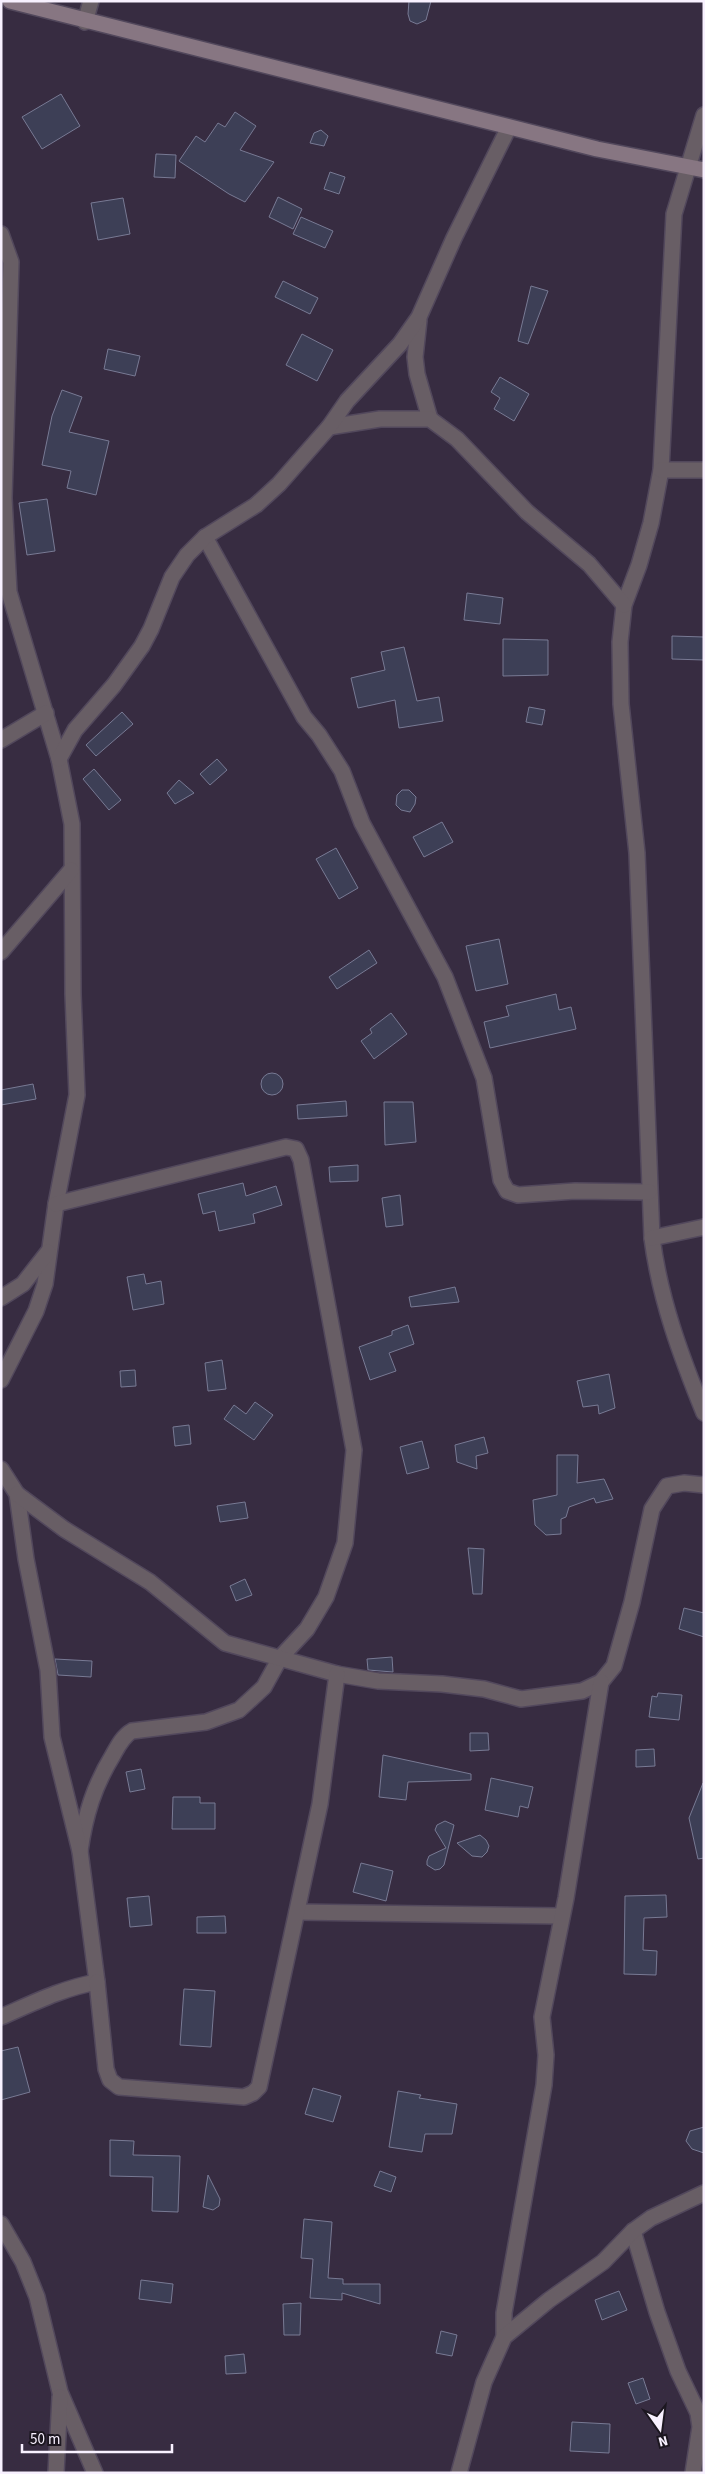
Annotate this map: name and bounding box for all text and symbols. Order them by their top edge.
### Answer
north arrow [635,2404,685,2454]
scale bar [22,2422,172,2454]
text: 50 m [30,2429,60,2450]
text: N [656,2430,670,2451]

